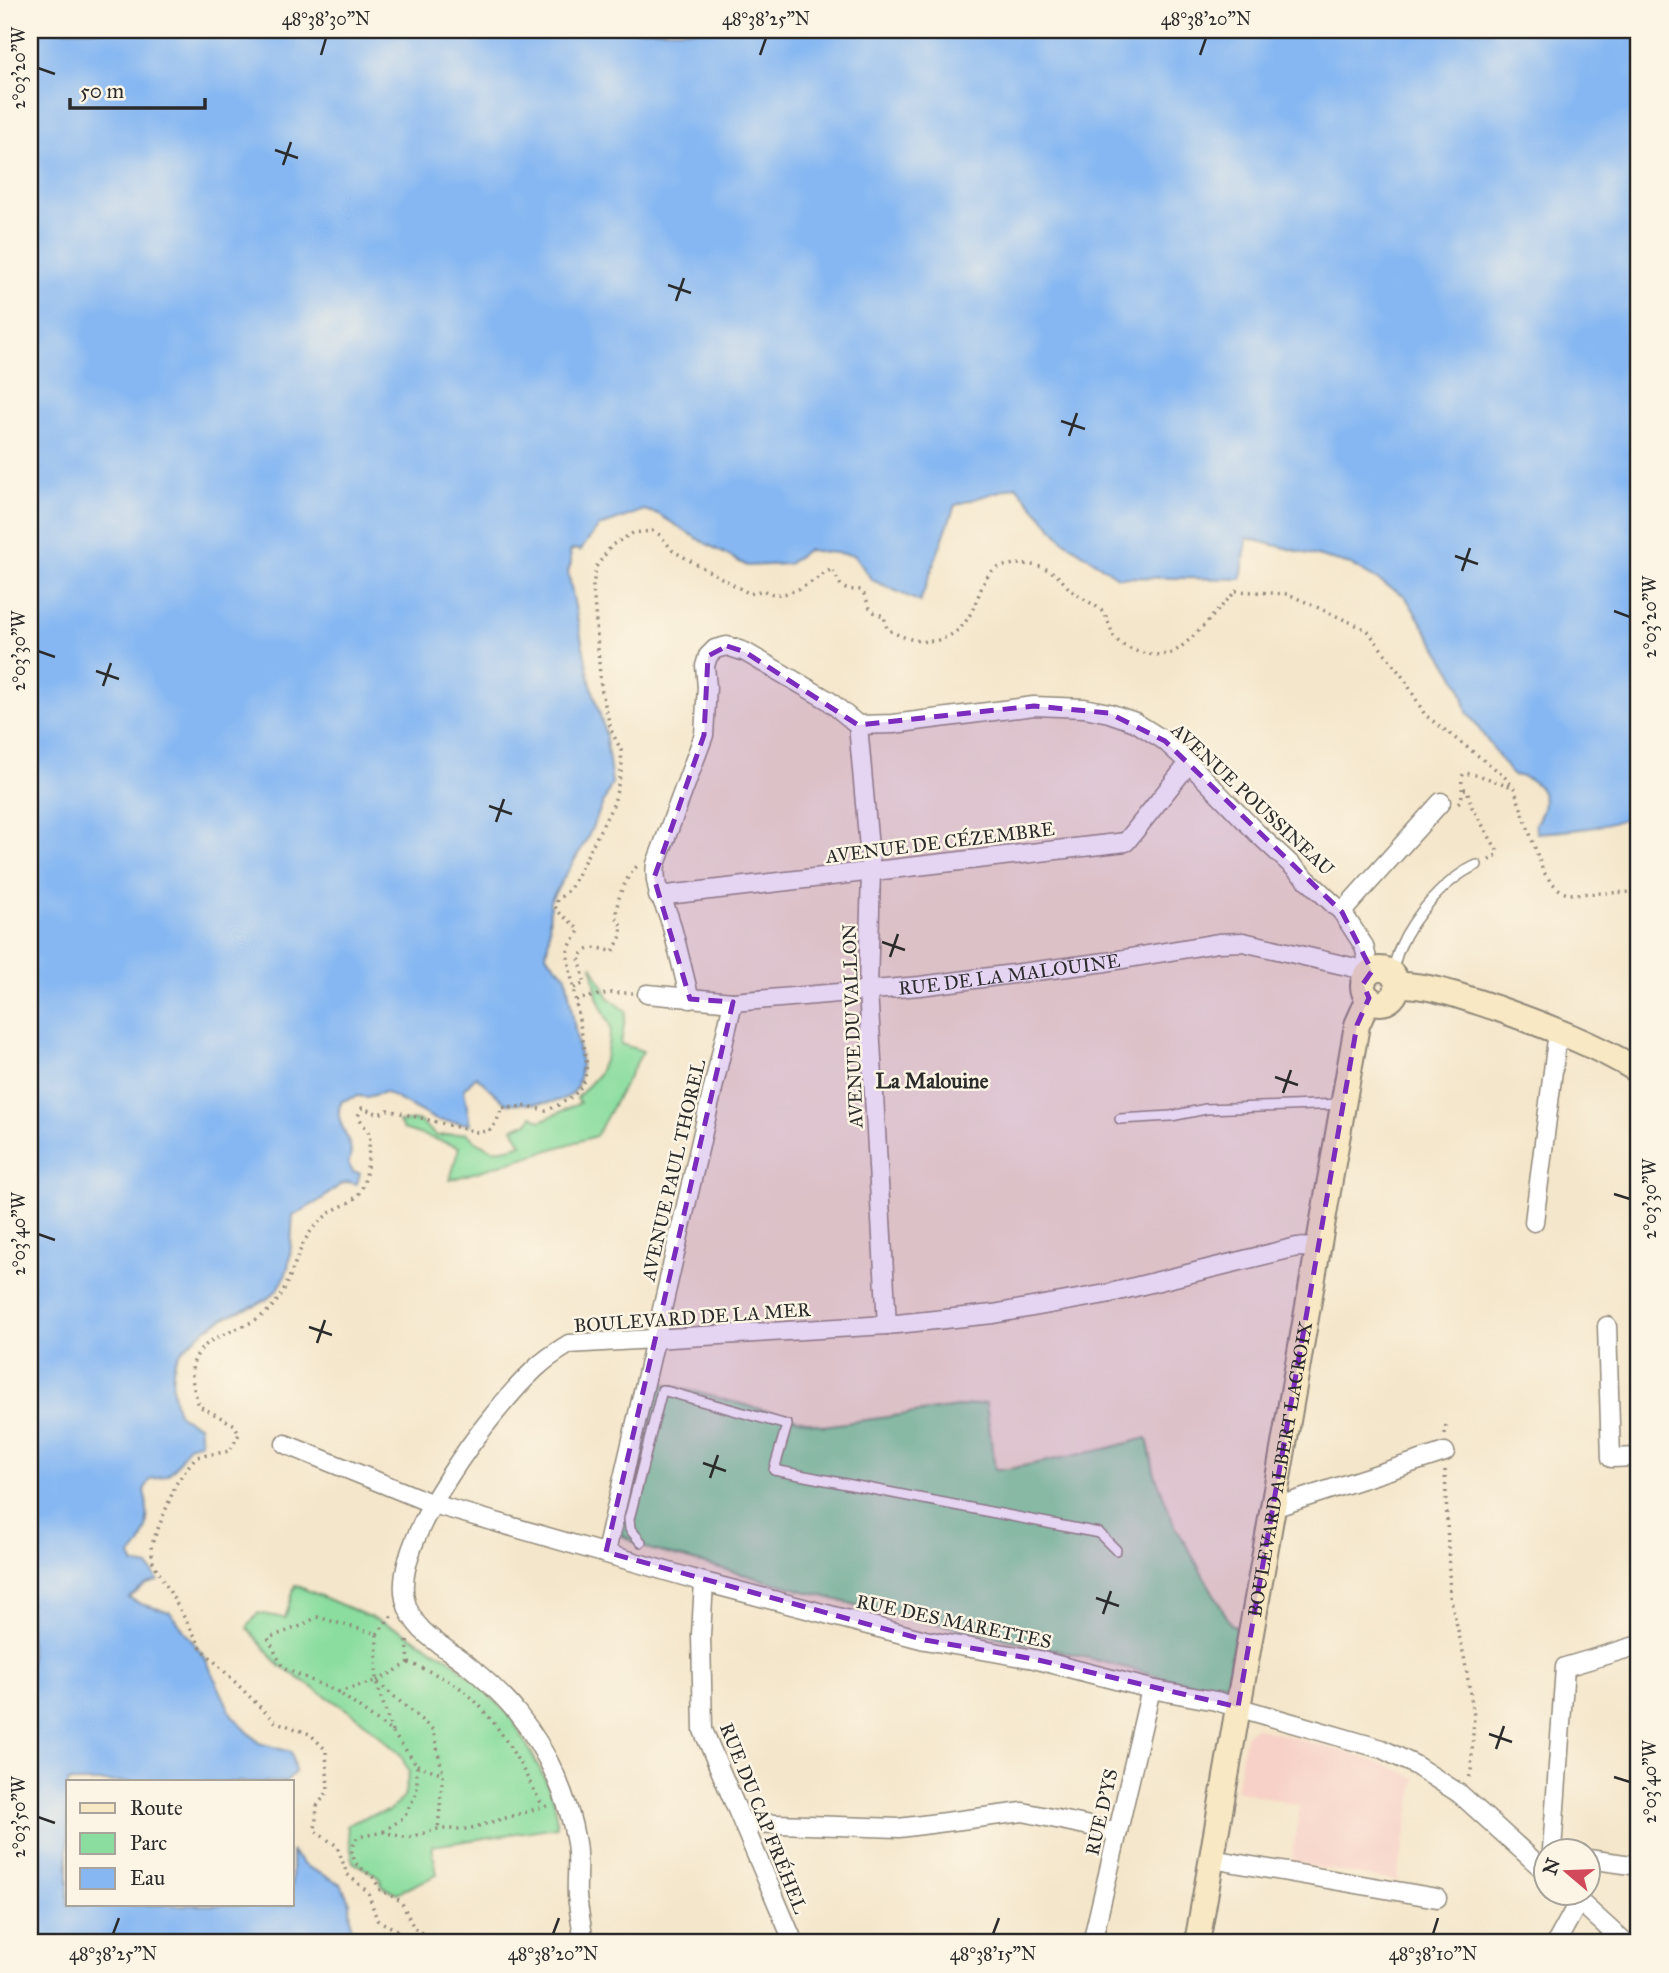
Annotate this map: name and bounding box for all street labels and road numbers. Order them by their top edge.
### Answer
street label: AVENUE POUSSINEAU [1166,717,1339,881]
street label: AVENUE DE CÉZEMBRE [823,816,1056,868]
street label: AVENUE DU VALLON [837,924,868,1129]
street label: RUE DE LA MALOUINE [898,949,1122,1000]
street label: AVENUE PAUL THOREL [637,1057,710,1284]
street label: BOULEVARD DE LA MER [573,1298,812,1337]
street label: BOULEVARD ALBERT LACROIX [1243,1319,1317,1619]
street label: RUE DES MARETTES [854,1590,1054,1653]
street label: RUE DU CAP FRÉHEL [715,1719,813,1917]
street label: RUE D'YS [1080,1767,1123,1858]

